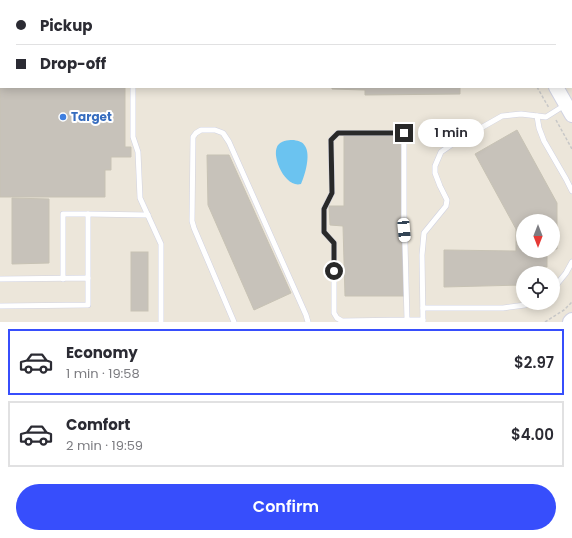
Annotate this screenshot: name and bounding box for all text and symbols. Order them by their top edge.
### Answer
text: Pickup [40,15,92,36]
text: Drop-off [40,53,106,74]
place label: Target [71,108,112,125]
marker: Target [58,112,68,122]
callout: 1 min [418,119,484,147]
text: 1 min [434,123,468,142]
route end [395,124,413,142]
north arrow [516,214,560,258]
map controls [516,214,560,310]
car [397,218,411,242]
route start [325,262,343,280]
button: locate [516,266,560,310]
text: Economy [66,342,138,363]
icon: car [18,344,54,380]
text: $2.97 [514,352,554,373]
text: 1 min · 19:58 [66,364,140,383]
text: Comfort [66,414,130,435]
icon: car [18,416,54,452]
text: $4.00 [511,424,554,445]
text: 2 min · 19:59 [66,436,143,455]
button: Confirm [16,484,556,530]

